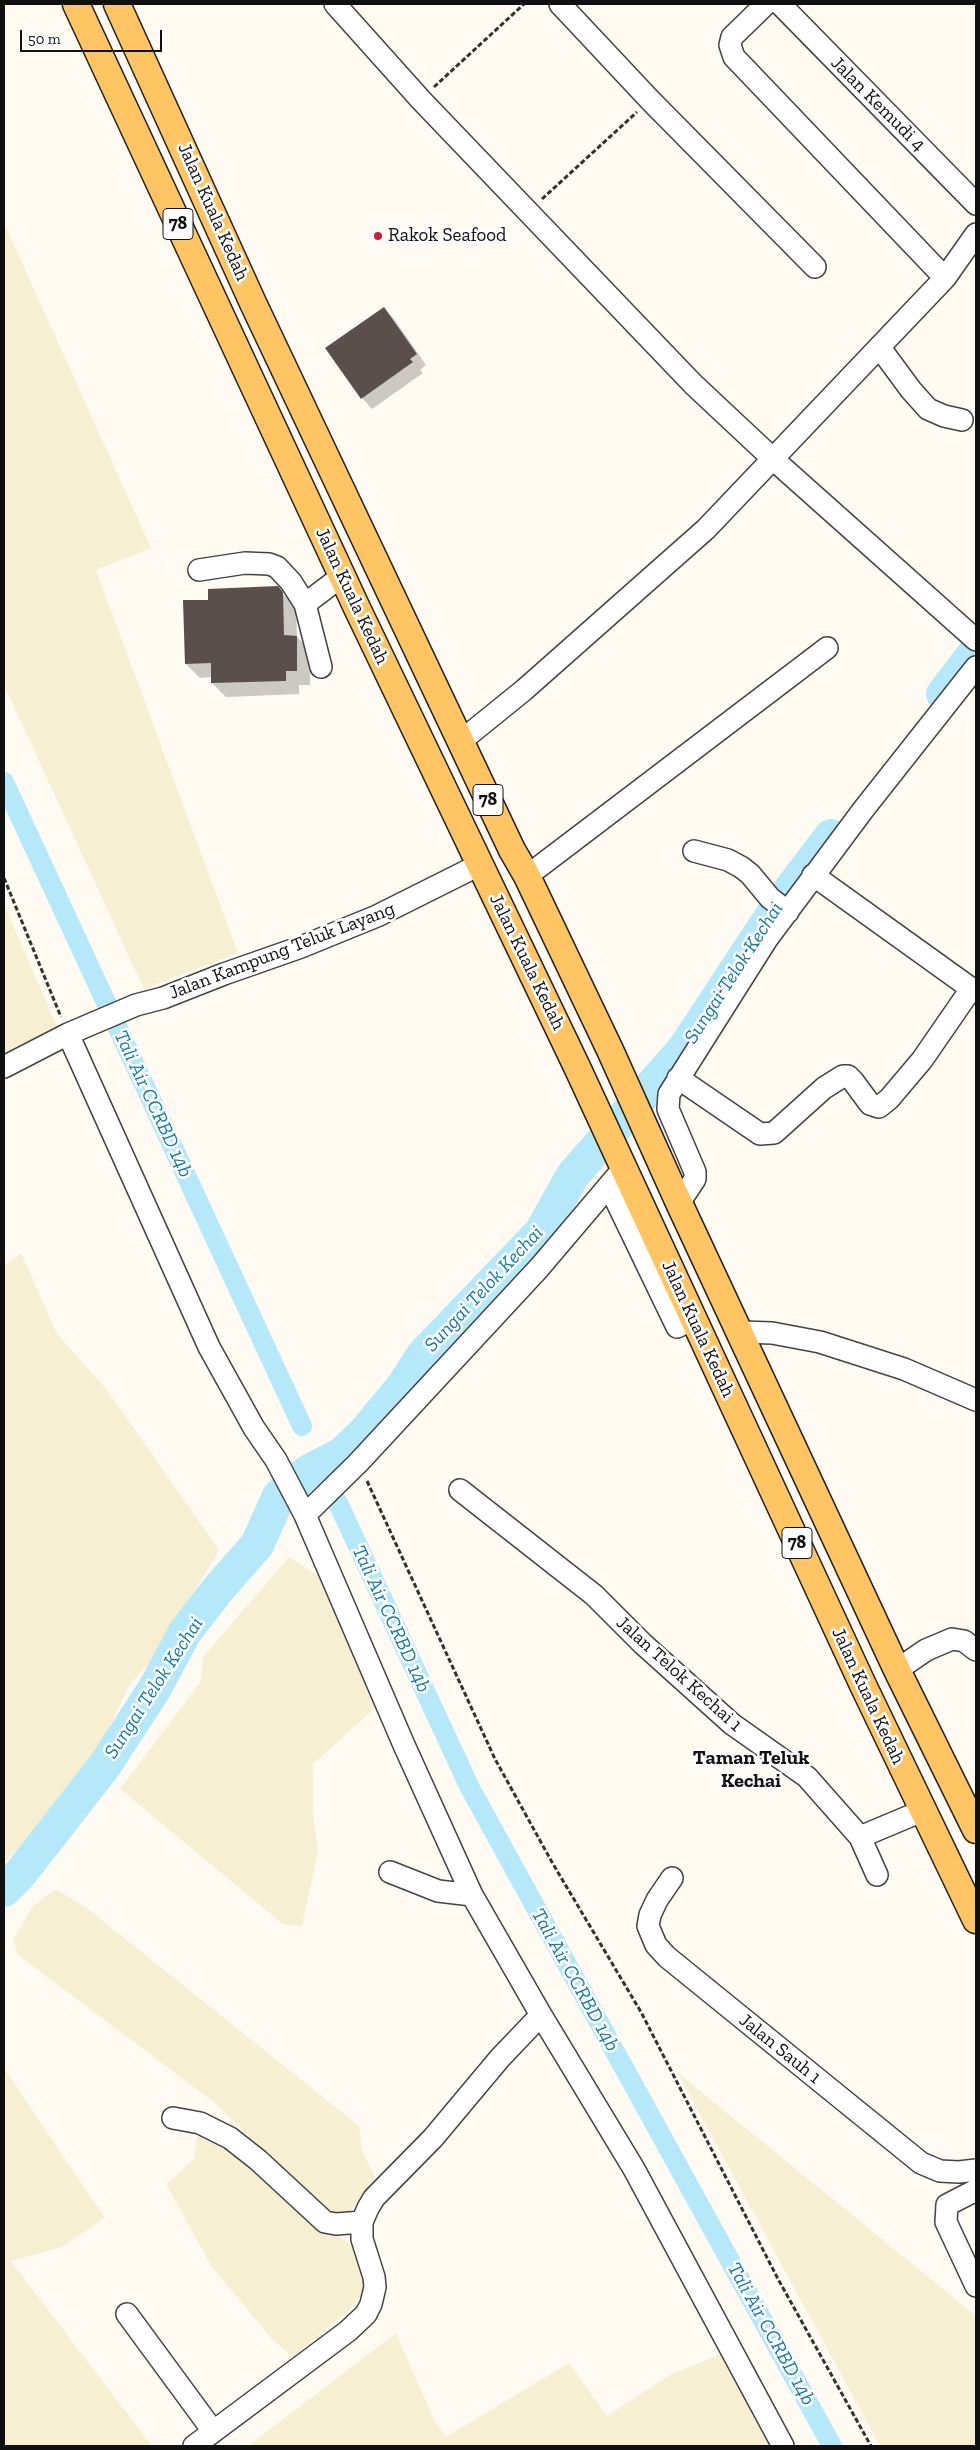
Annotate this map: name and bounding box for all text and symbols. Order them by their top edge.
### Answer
scale bar [22,20,165,52]
text: 50 m [28,30,61,48]
street label: Jalan Kemudi 4 [826,52,930,156]
street label: Jalan Kuala Kedah [172,140,254,284]
road number: 78 [163,208,193,240]
place label: Rakok Seafood [388,225,506,247]
marker: Rakok Seafood [372,230,384,242]
street label: Jalan Kuala Kedah [310,524,394,668]
road number: 78 [473,784,503,816]
street label: Jalan Kuala Kedah [484,890,570,1034]
street label: Jalan Kampung Teluk Layang [166,897,398,1005]
water label: Sungai Telok Kechai [679,898,789,1048]
water label: Tali Air CCRBD 14b [108,1027,198,1181]
water label: Sungai Telok Kechai [419,1221,549,1357]
street label: Jalan Kuala Kedah [656,1257,740,1401]
road number: 78 [782,1528,812,1559]
water label: Tali Air CCRBD 14b [346,1542,436,1696]
street label: Jalan Telok Kechai 1 [611,1611,747,1737]
water label: Sungai Telok Kechai [99,1613,209,1763]
street label: Jalan Kuala Kedah [826,1624,910,1768]
district label: Taman Teluk Kechai [693,1746,809,1793]
water label: Tali Air CCRBD 14b [526,1904,624,2056]
street label: Jalan Sauh 1 [734,2009,826,2089]
water label: Tali Air CCRBD 14b [722,2258,820,2410]

